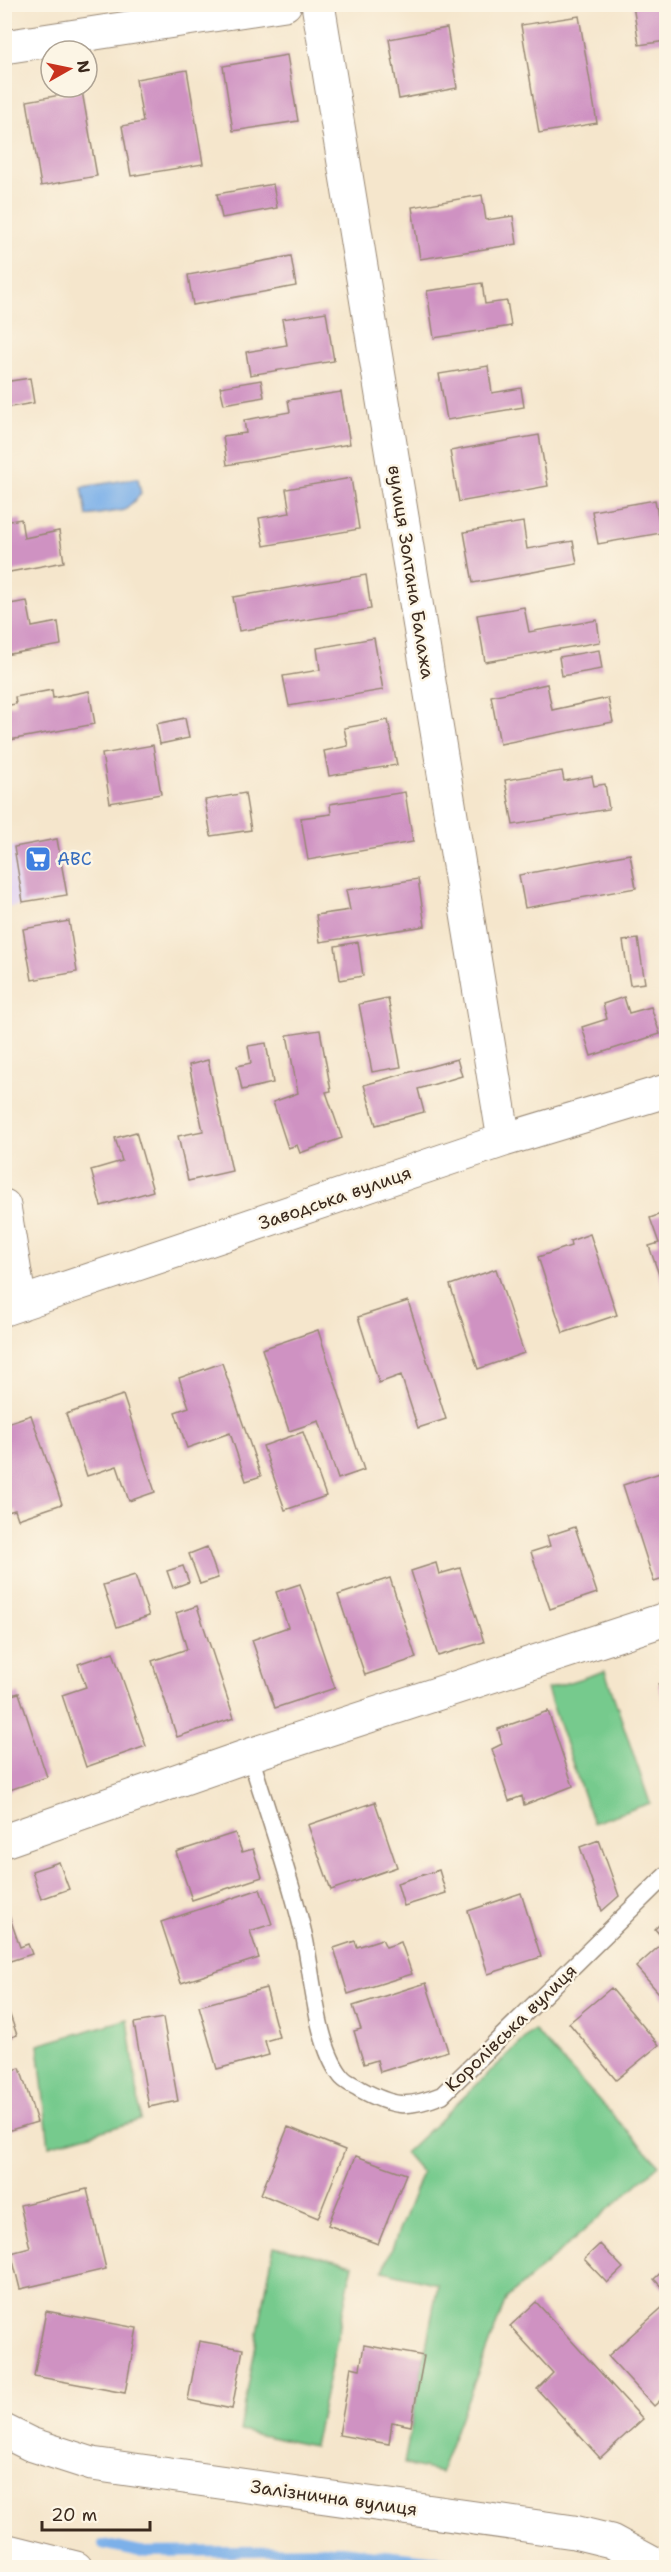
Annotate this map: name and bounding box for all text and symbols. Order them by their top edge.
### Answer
north arrow [39,39,99,99]
text: N [72,59,95,75]
street label: вулиця Золтана Балажа [382,463,440,681]
supermarket icon: ABC [23,844,53,874]
place label: ABC [57,847,92,871]
street label: Заводська вулиця [255,1161,415,1235]
street label: Королівська вулиця [440,1959,582,2097]
street label: Залізнична вулиця [249,2474,419,2522]
scale bar [42,2494,150,2532]
text: 20 m [51,2503,97,2527]

